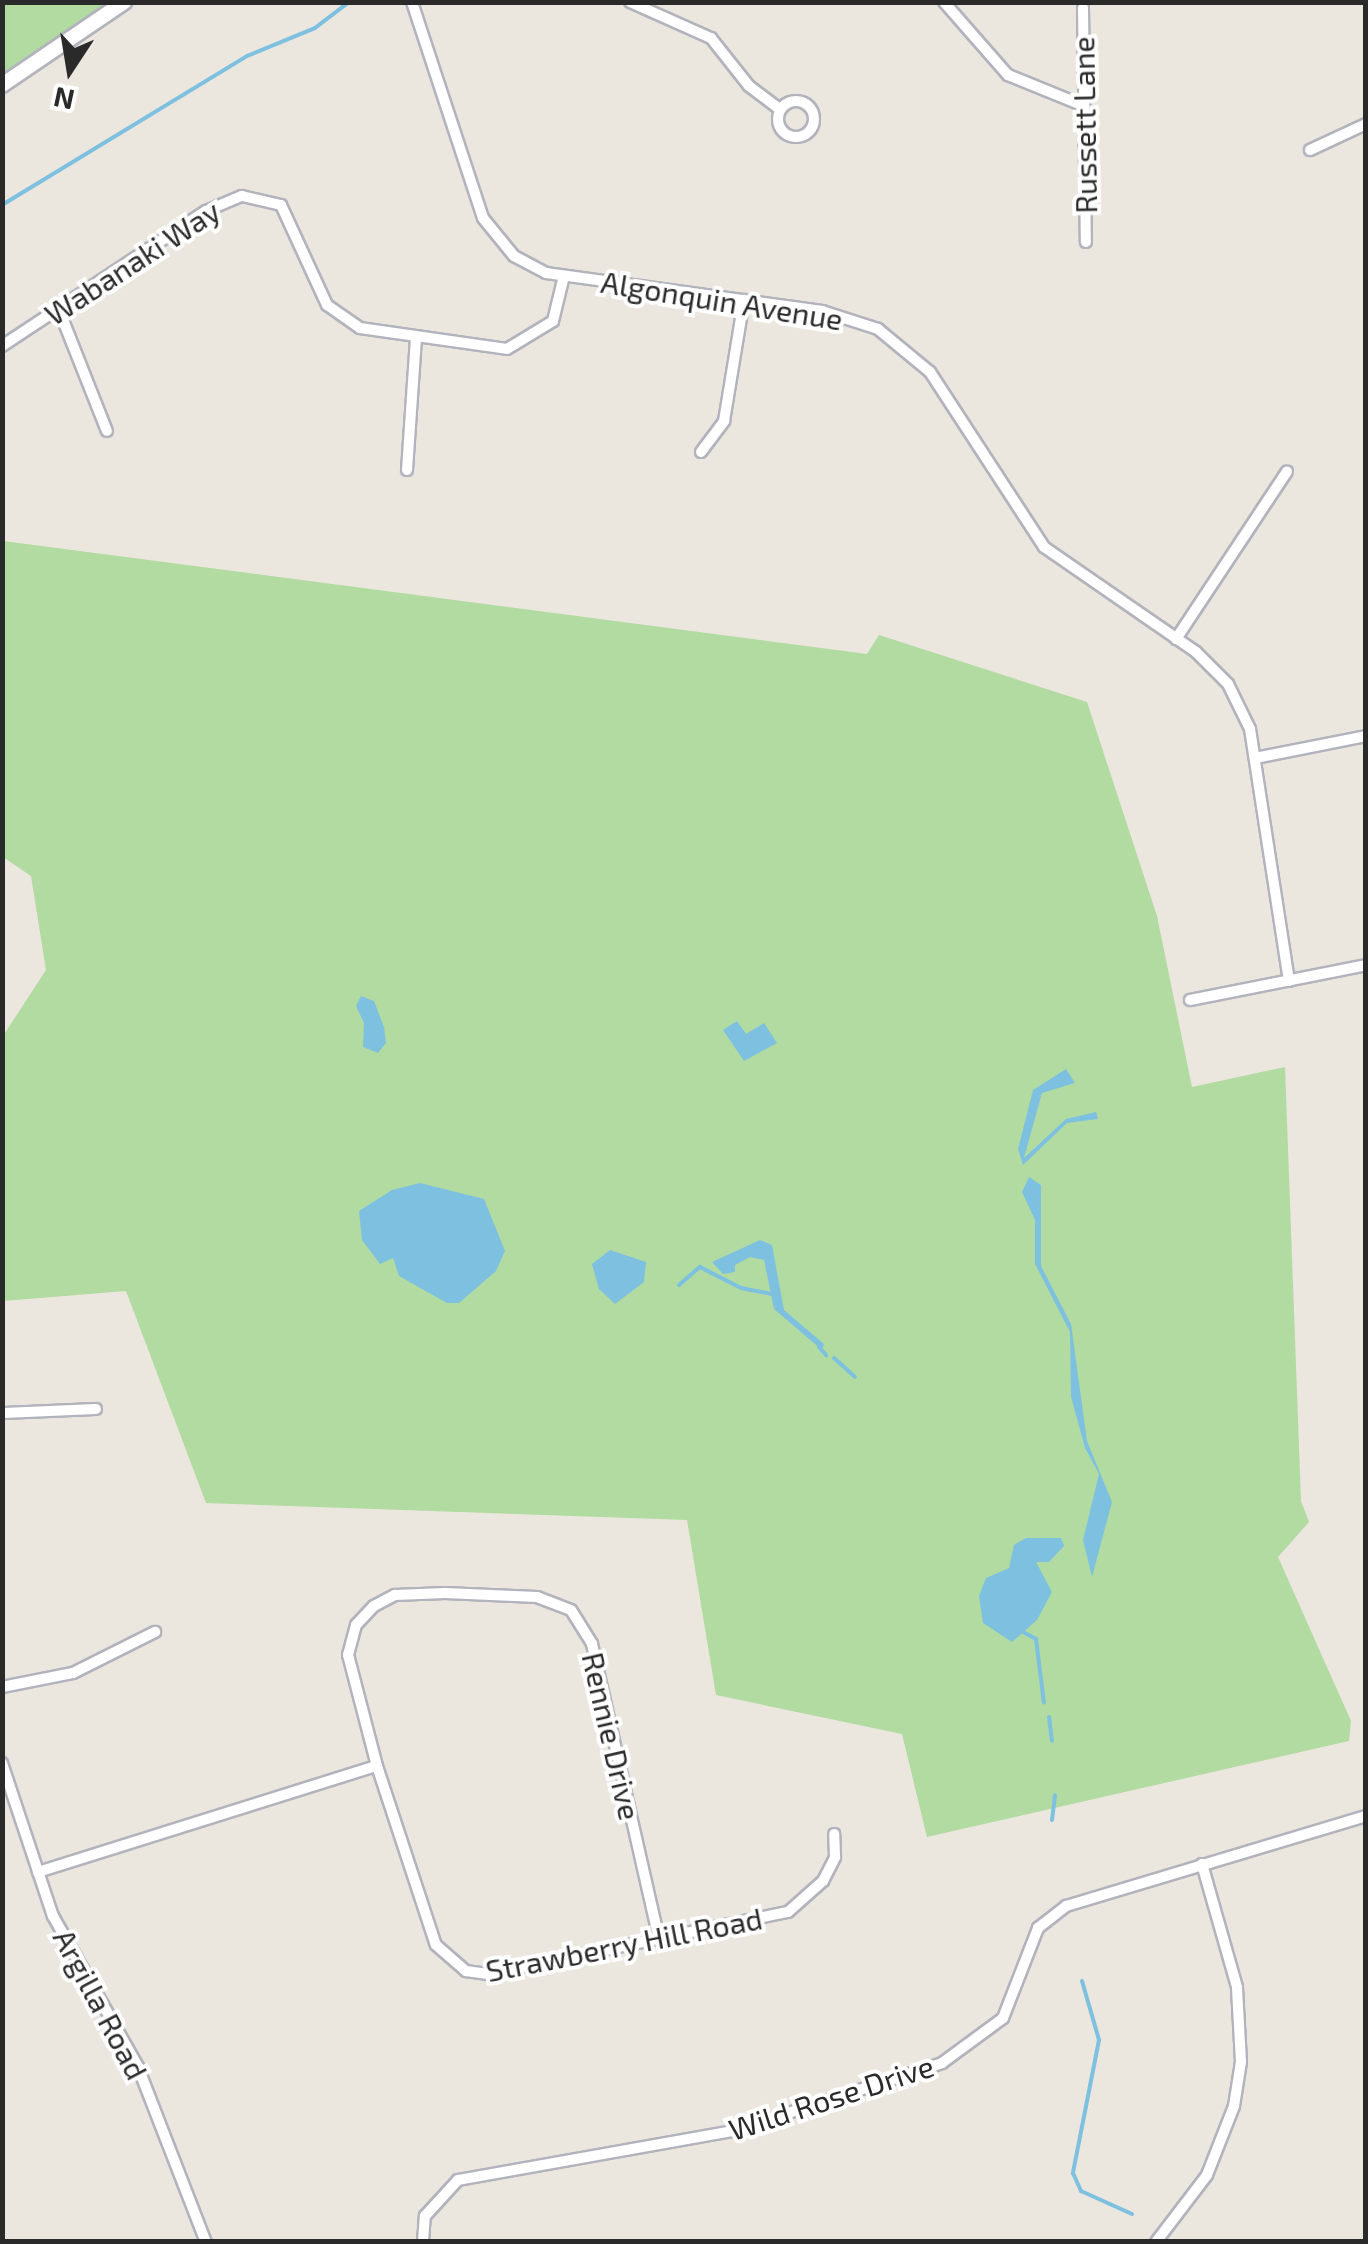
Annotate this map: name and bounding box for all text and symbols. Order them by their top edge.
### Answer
north arrow [20,20,120,120]
street label: Russett Lane [1064,36,1104,214]
text: N [50,81,77,118]
street label: Wabanaki Way [38,192,226,332]
street label: Algonquin Avenue [598,263,846,337]
street label: Rennie Drive [575,1649,649,1823]
street label: Strawberry Hill Road [482,1899,766,1989]
street label: Argilla Road [46,1923,156,2085]
street label: Wild Rose Drive [724,2047,938,2147]

